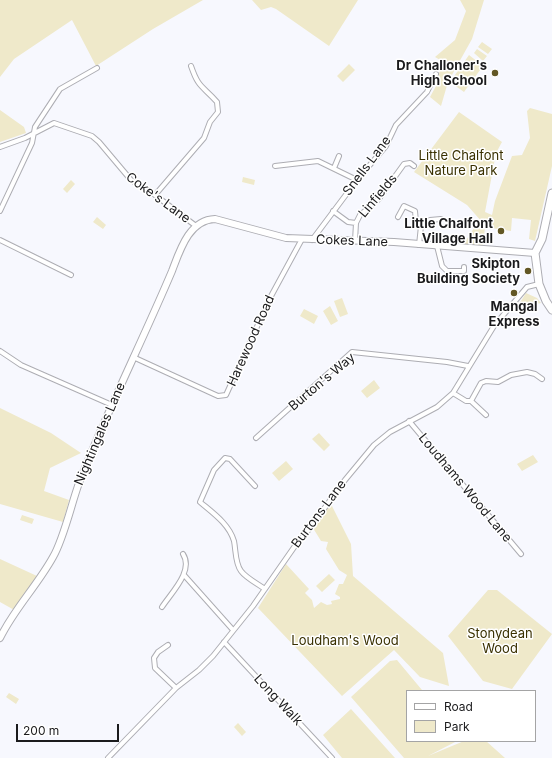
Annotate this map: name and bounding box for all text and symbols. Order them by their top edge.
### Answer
place label: Dr Challoner's High School [396,58,487,89]
marker: Dr Challoner's High School [490,68,500,78]
street label: Snells Lane [340,133,394,199]
park label: Little Chalfont Nature Park [419,148,503,179]
street label: Coke's Lane [123,169,193,227]
street label: Linfields [355,171,401,221]
place label: Little Chalfont Village Hall [404,216,493,247]
marker: Little Chalfont Village Hall [496,226,506,236]
street label: Cokes Lane [316,232,388,250]
place label: Skipton Building Society [417,256,520,287]
marker: Skipton Building Society [523,266,533,276]
marker: Mangal Express [509,288,519,298]
street label: Harewood Road [224,293,278,389]
place label: Mangal Express [489,299,539,330]
street label: Burton's Way [286,350,358,414]
street label: Nightingales Lane [71,380,129,488]
street label: Loudhams Wood Lane [415,431,515,545]
street label: Burtons Lane [288,477,350,551]
park label: Stonydean Wood [467,626,533,657]
park label: Loudham's Wood [291,633,399,649]
street label: Long Walk [250,671,306,729]
legend [406,690,536,742]
text: Road [444,699,473,714]
scale bar [18,716,121,742]
text: Park [444,719,470,734]
text: 200 m [23,723,59,738]

